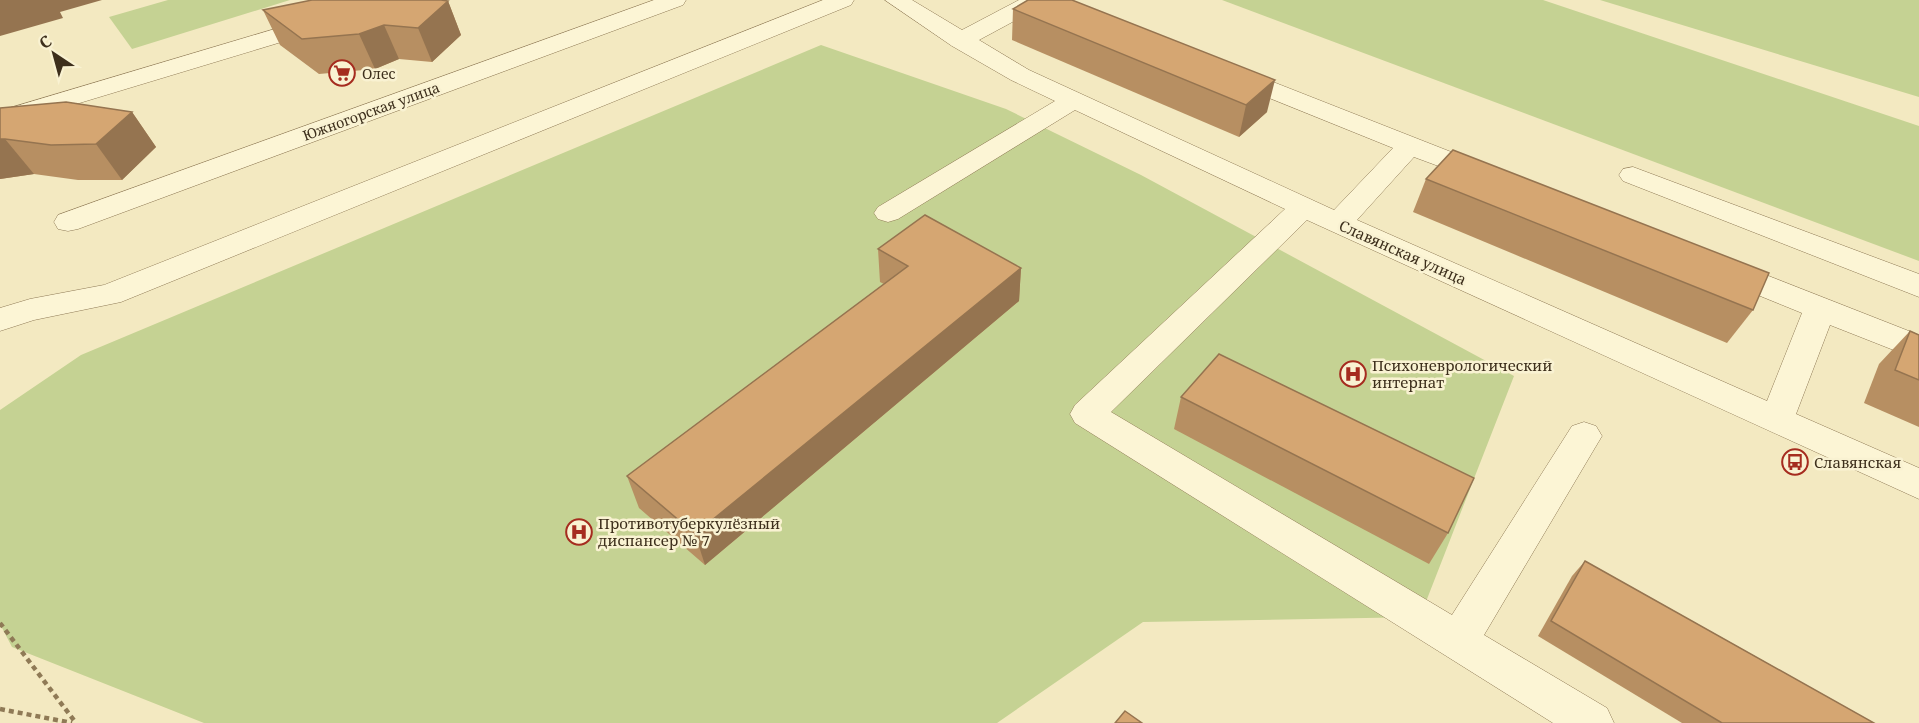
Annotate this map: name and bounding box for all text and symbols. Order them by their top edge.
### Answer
north arrow [24,24,84,84]
text: С [34,30,56,54]
supermarket icon: Олес [327,58,357,88]
place label: Олес [362,64,395,83]
street label: Южногорская улица [300,77,442,145]
street label: Славянская улица [1336,215,1470,289]
place label: Психоневрологический интернат [1372,355,1552,392]
hospital icon: Психоневрологический интернат [1338,359,1368,389]
bus stop icon: Славянская [1780,447,1810,477]
place label: Славянская [1814,452,1901,472]
place label: Противотуберкулёзный диспансер № 7 [598,513,780,550]
hospital icon: Противотуберкулёзный диспансер № 7 [564,517,594,547]

